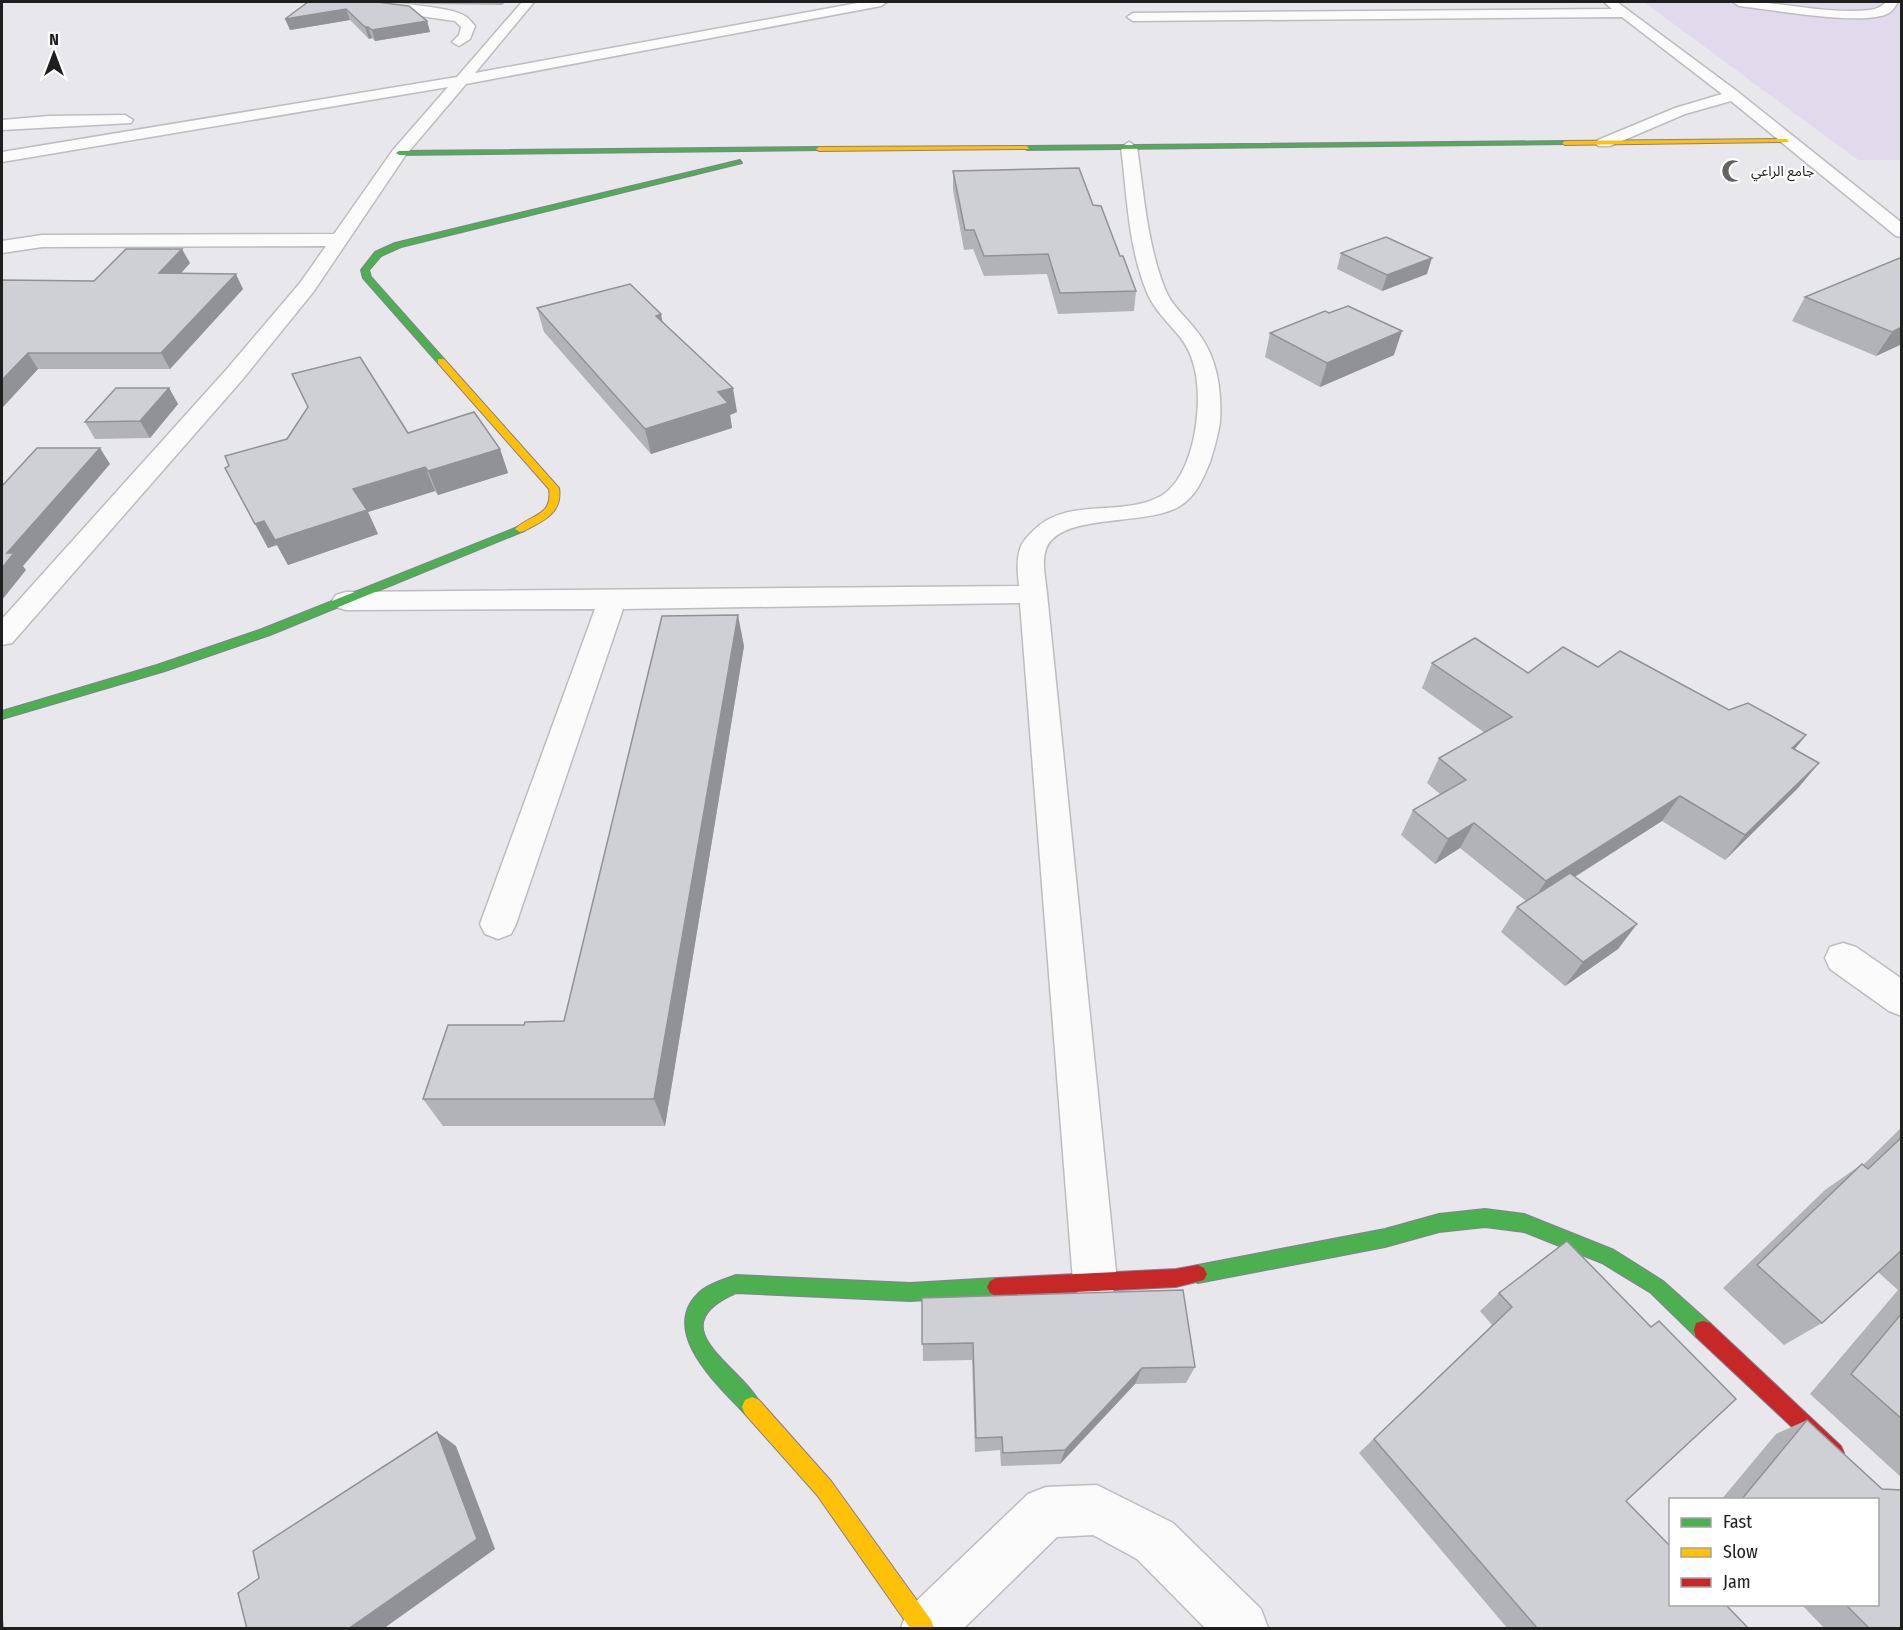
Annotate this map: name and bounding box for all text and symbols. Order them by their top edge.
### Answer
north arrow [24,24,84,84]
text: N [49,30,59,49]
mosque icon: جامع الراعي [1720,158,1746,184]
place label: جامع الراعي [1751,163,1814,182]
legend [1669,1498,1879,1606]
text: Fast [1723,1511,1752,1533]
text: Slow [1723,1541,1758,1563]
text: Jam [1723,1571,1751,1593]

